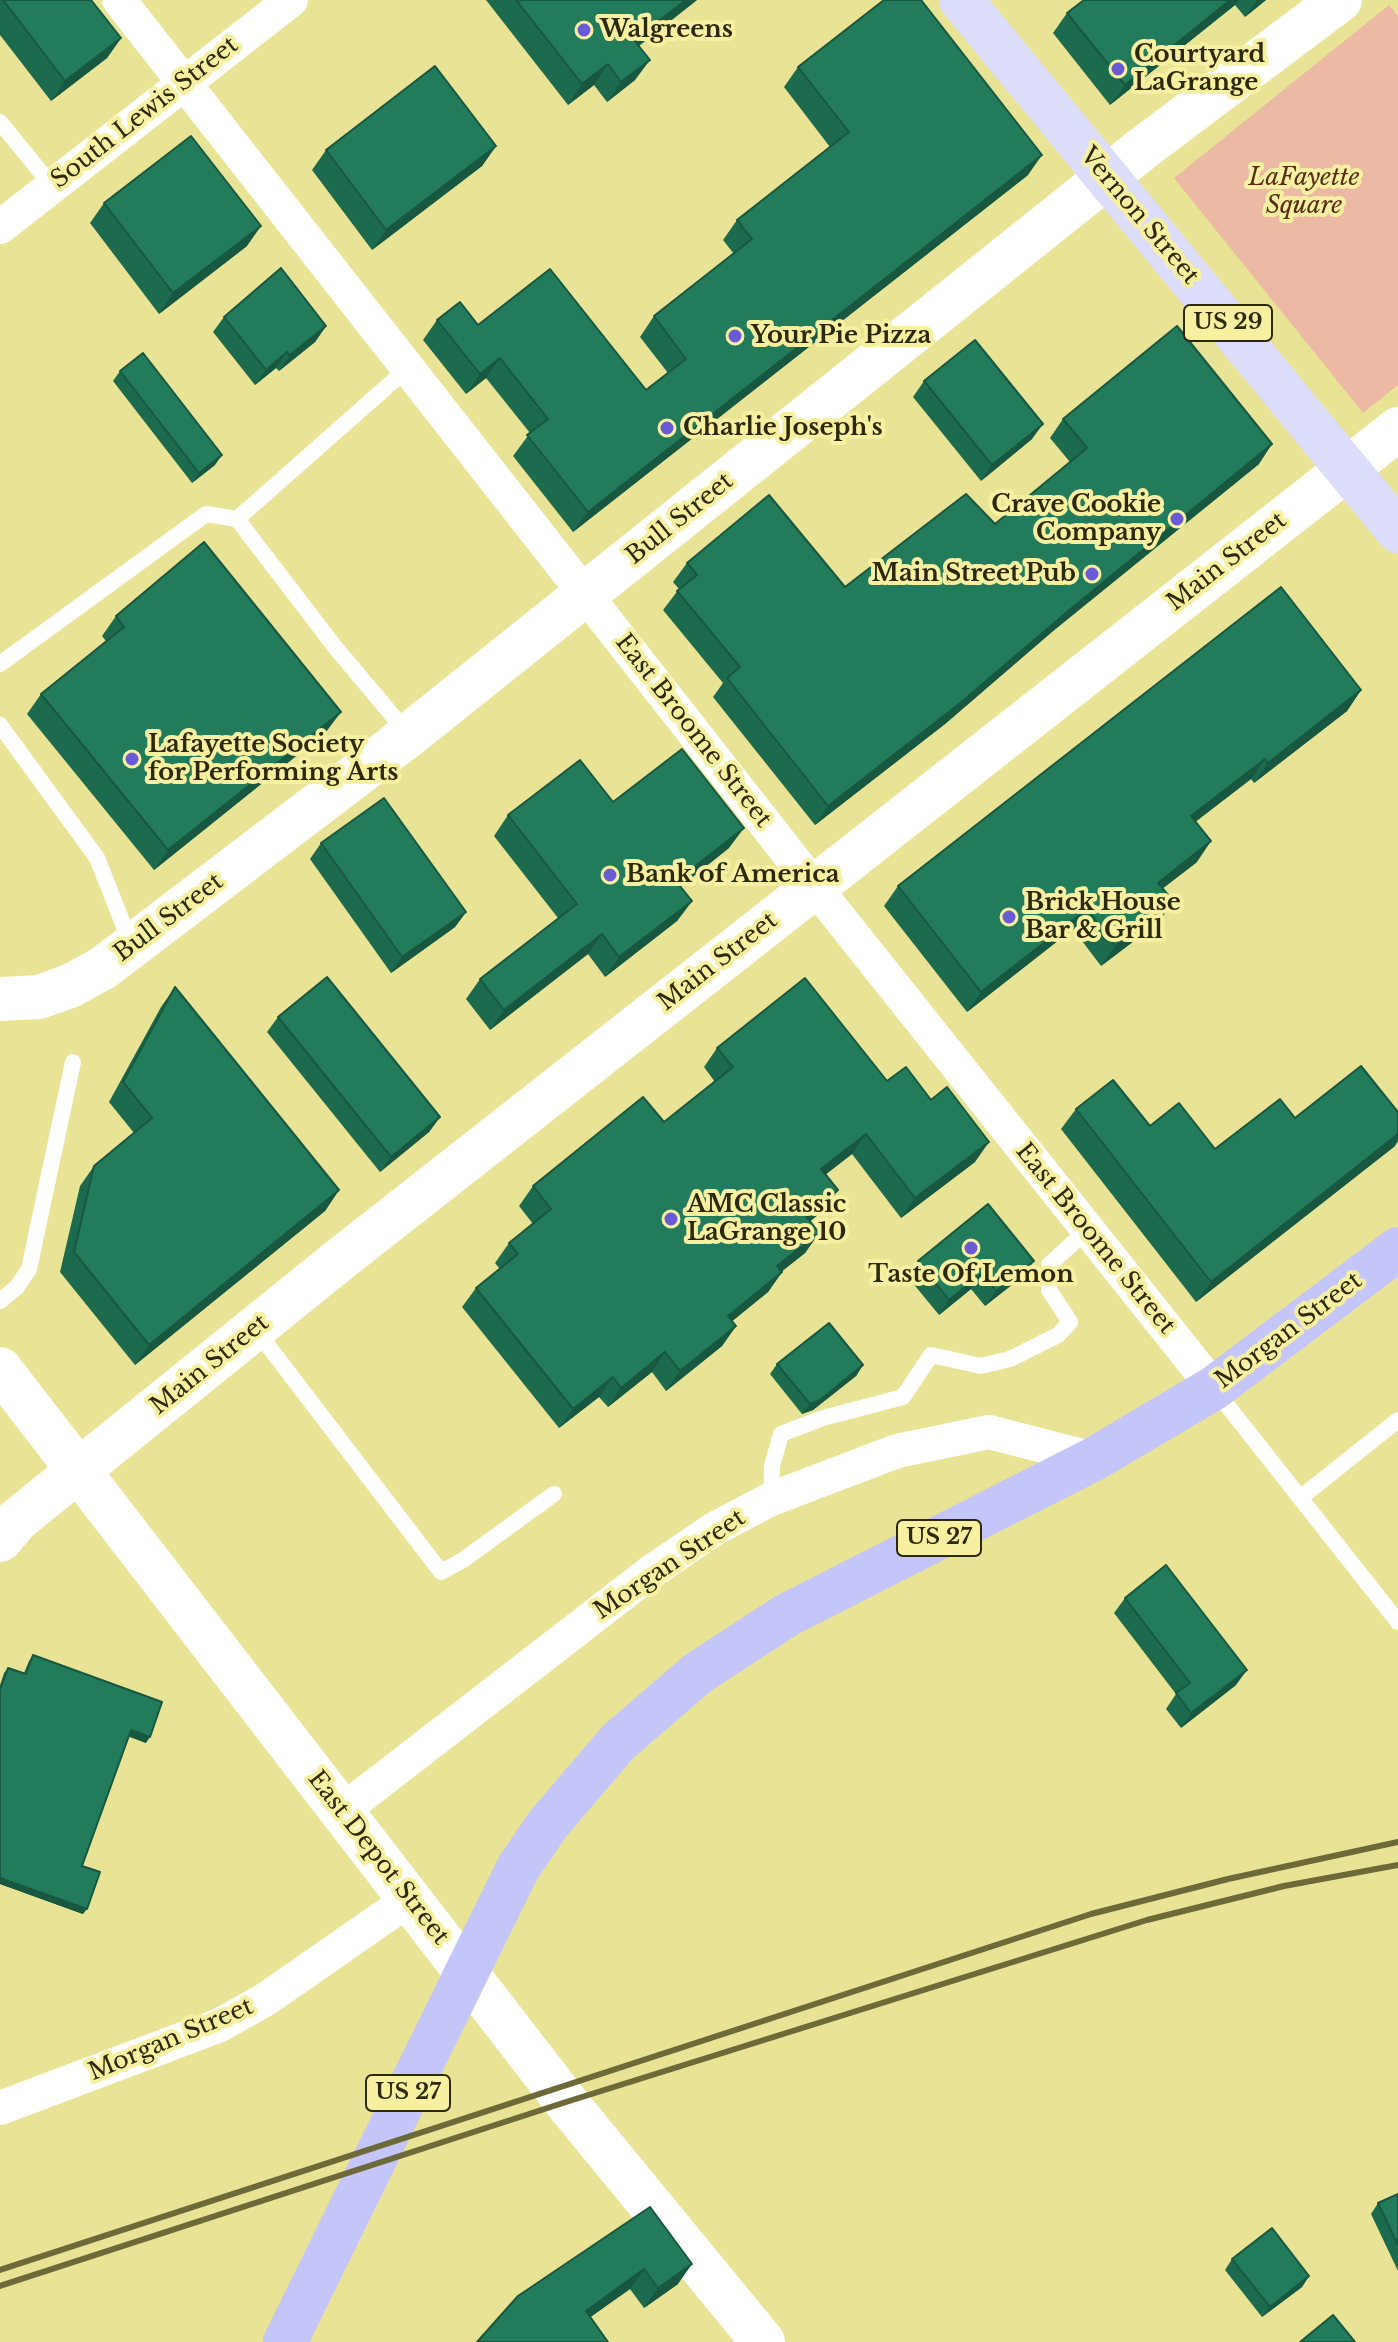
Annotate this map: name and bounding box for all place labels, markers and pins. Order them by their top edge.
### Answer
place label: Walgreens [600,16,733,44]
marker: Walgreens [575,21,593,39]
place label: Courtyard LaGrange [1134,41,1265,97]
marker: Courtyard LaGrange [1109,60,1127,78]
place label: Your Pie Pizza [751,322,931,350]
marker: Your Pie Pizza [726,327,744,345]
place label: Charlie Joseph's [683,414,883,442]
marker: Charlie Joseph's [658,419,676,437]
place label: Crave Cookie Company [991,491,1161,547]
marker: Crave Cookie Company [1168,510,1186,528]
place label: Main Street Pub [871,560,1076,588]
marker: Main Street Pub [1083,565,1101,583]
place label: Lafayette Society for Performing Arts [148,731,398,787]
marker: Lafayette Society for Performing Arts [123,750,141,768]
place label: Bank of America [626,861,839,889]
marker: Bank of America [601,866,619,884]
place label: Brick House Bar & Grill [1025,889,1181,945]
marker: Brick House Bar & Grill [1000,908,1018,926]
place label: AMC Classic LaGrange 10 [687,1191,846,1247]
marker: AMC Classic LaGrange 10 [662,1210,680,1228]
marker: Taste Of Lemon [962,1239,980,1257]
place label: Taste Of Lemon [868,1261,1074,1289]

